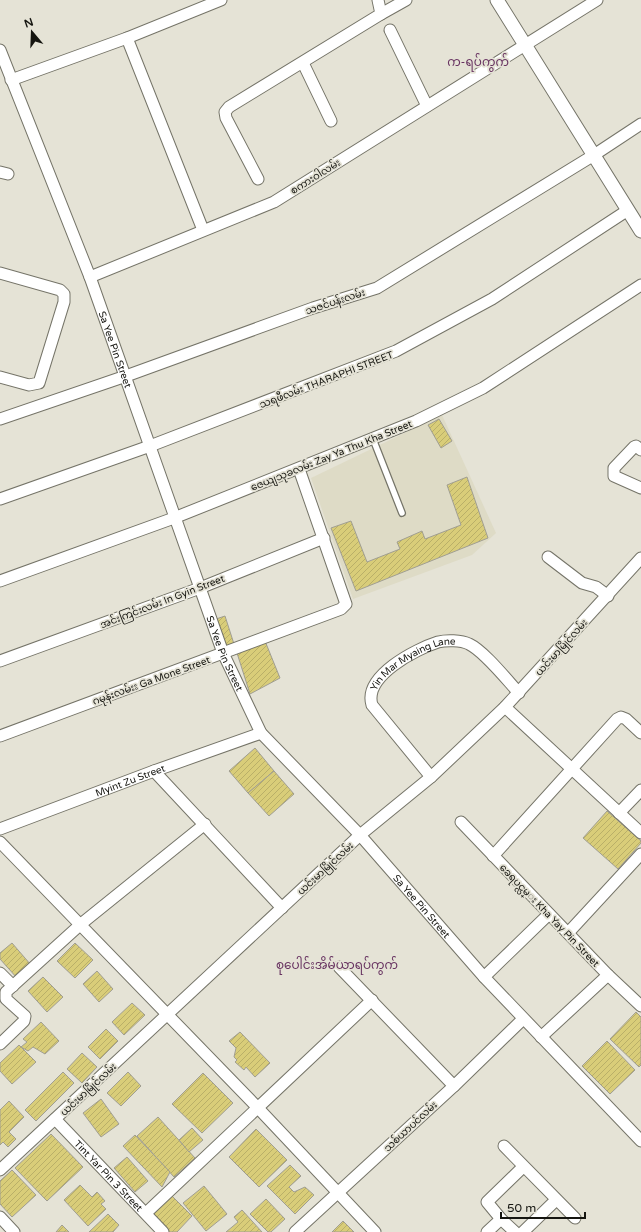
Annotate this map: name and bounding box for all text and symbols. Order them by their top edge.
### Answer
north arrow [12,12,52,52]
text: N [23,15,35,31]
district label: က-ရပ်ကွက် [447,53,509,72]
street label: စကားဝါလမ်း [287,155,343,197]
street label: သဇင်ပန်းလမ်း [303,285,367,319]
street label: Sa Yee Pin Street [96,310,134,390]
street label: သရဖီလမ်း THARAPHI STREET [257,347,396,413]
street label: ဇေယျသုခလမ်း Zay Ya Thu Kha Street [248,416,415,496]
street label: အင်းကြင်းလမ်း In Gyin Street [98,571,227,633]
street label: Sa Yee Pin Street [203,614,245,693]
street label: ယင်းမာမြိုင်လမ်း [532,615,592,680]
street label: Yin Mar Myaing Lane [368,636,456,693]
street label: ဂမုန်းလမ်းး Ga Mone Street [90,652,213,710]
street label: Myint Zu Street [94,762,167,800]
street label: ယင်းမာမြိုင်လမ်း [294,838,358,899]
street label: ခေရပင္လမ္း Kha Yay Pin Street [495,862,602,971]
street label: Sa Yee Pin Street [390,872,452,941]
district label: စုပေါင်းအိမ်ယာရပ်ကွက် [276,956,398,975]
street label: ယင်းမာမြိုင်လမ်း [57,1059,121,1120]
street label: သစ်ယာပင်လမ်း [380,1098,440,1154]
street label: Tint Yar Pin 3 Street [71,1138,145,1214]
scale bar [501,1194,585,1220]
text: 50 m [507,1201,536,1215]

